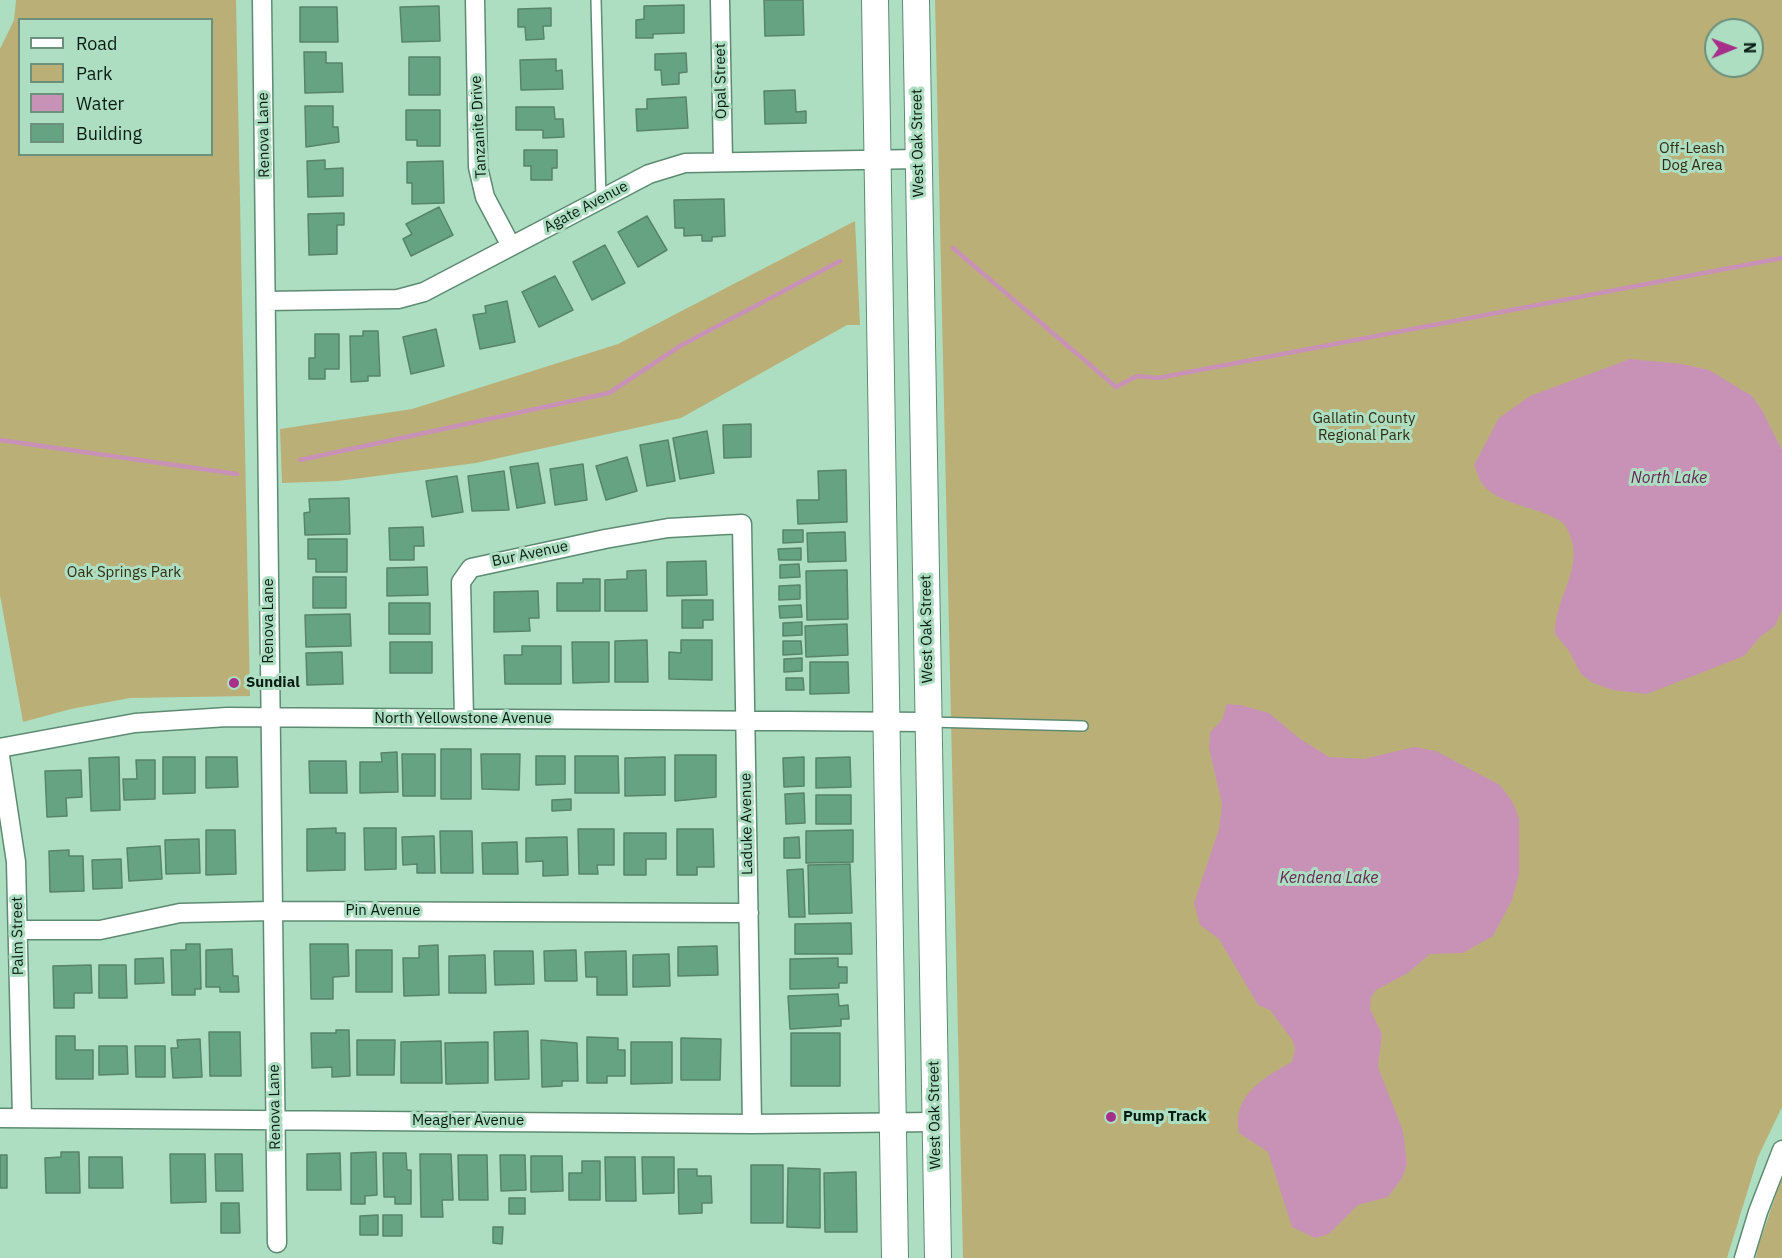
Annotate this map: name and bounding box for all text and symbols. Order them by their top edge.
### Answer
legend [18,18,213,156]
north arrow [1704,18,1764,78]
text: Road [76,32,117,55]
text: N [1740,42,1760,54]
street label: Opal Street [711,43,731,119]
text: Park [76,62,112,85]
street label: Tanzanite Drive [467,75,491,179]
street label: West Oak Street [908,89,928,197]
text: Water [76,92,124,115]
street label: Renova Lane [254,92,274,178]
text: Building [76,122,142,145]
park label: Off-Leash Dog Area [1659,140,1725,175]
street label: Agate Avenue [541,177,631,237]
park label: Gallatin County Regional Park [1312,410,1416,445]
water label: North Lake [1631,468,1707,488]
street label: Bur Avenue [490,537,570,571]
park label: Oak Springs Park [67,564,181,582]
street label: West Oak Street [917,575,937,683]
street label: Renova Lane [260,578,278,664]
place label: Sundial [246,674,300,692]
marker: Sundial [227,676,241,690]
street label: North Yellowstone Avenue [374,710,552,728]
street label: Laduke Avenue [737,773,757,875]
water label: Kendena Lake [1279,868,1379,888]
street label: Palm Street [8,896,28,976]
street label: Pin Avenue [346,902,420,920]
street label: West Oak Street [925,1061,945,1169]
street label: Renova Lane [265,1064,285,1150]
place label: Pump Track [1123,1108,1207,1126]
marker: Pump Track [1104,1110,1118,1124]
street label: Meagher Avenue [412,1112,524,1130]

